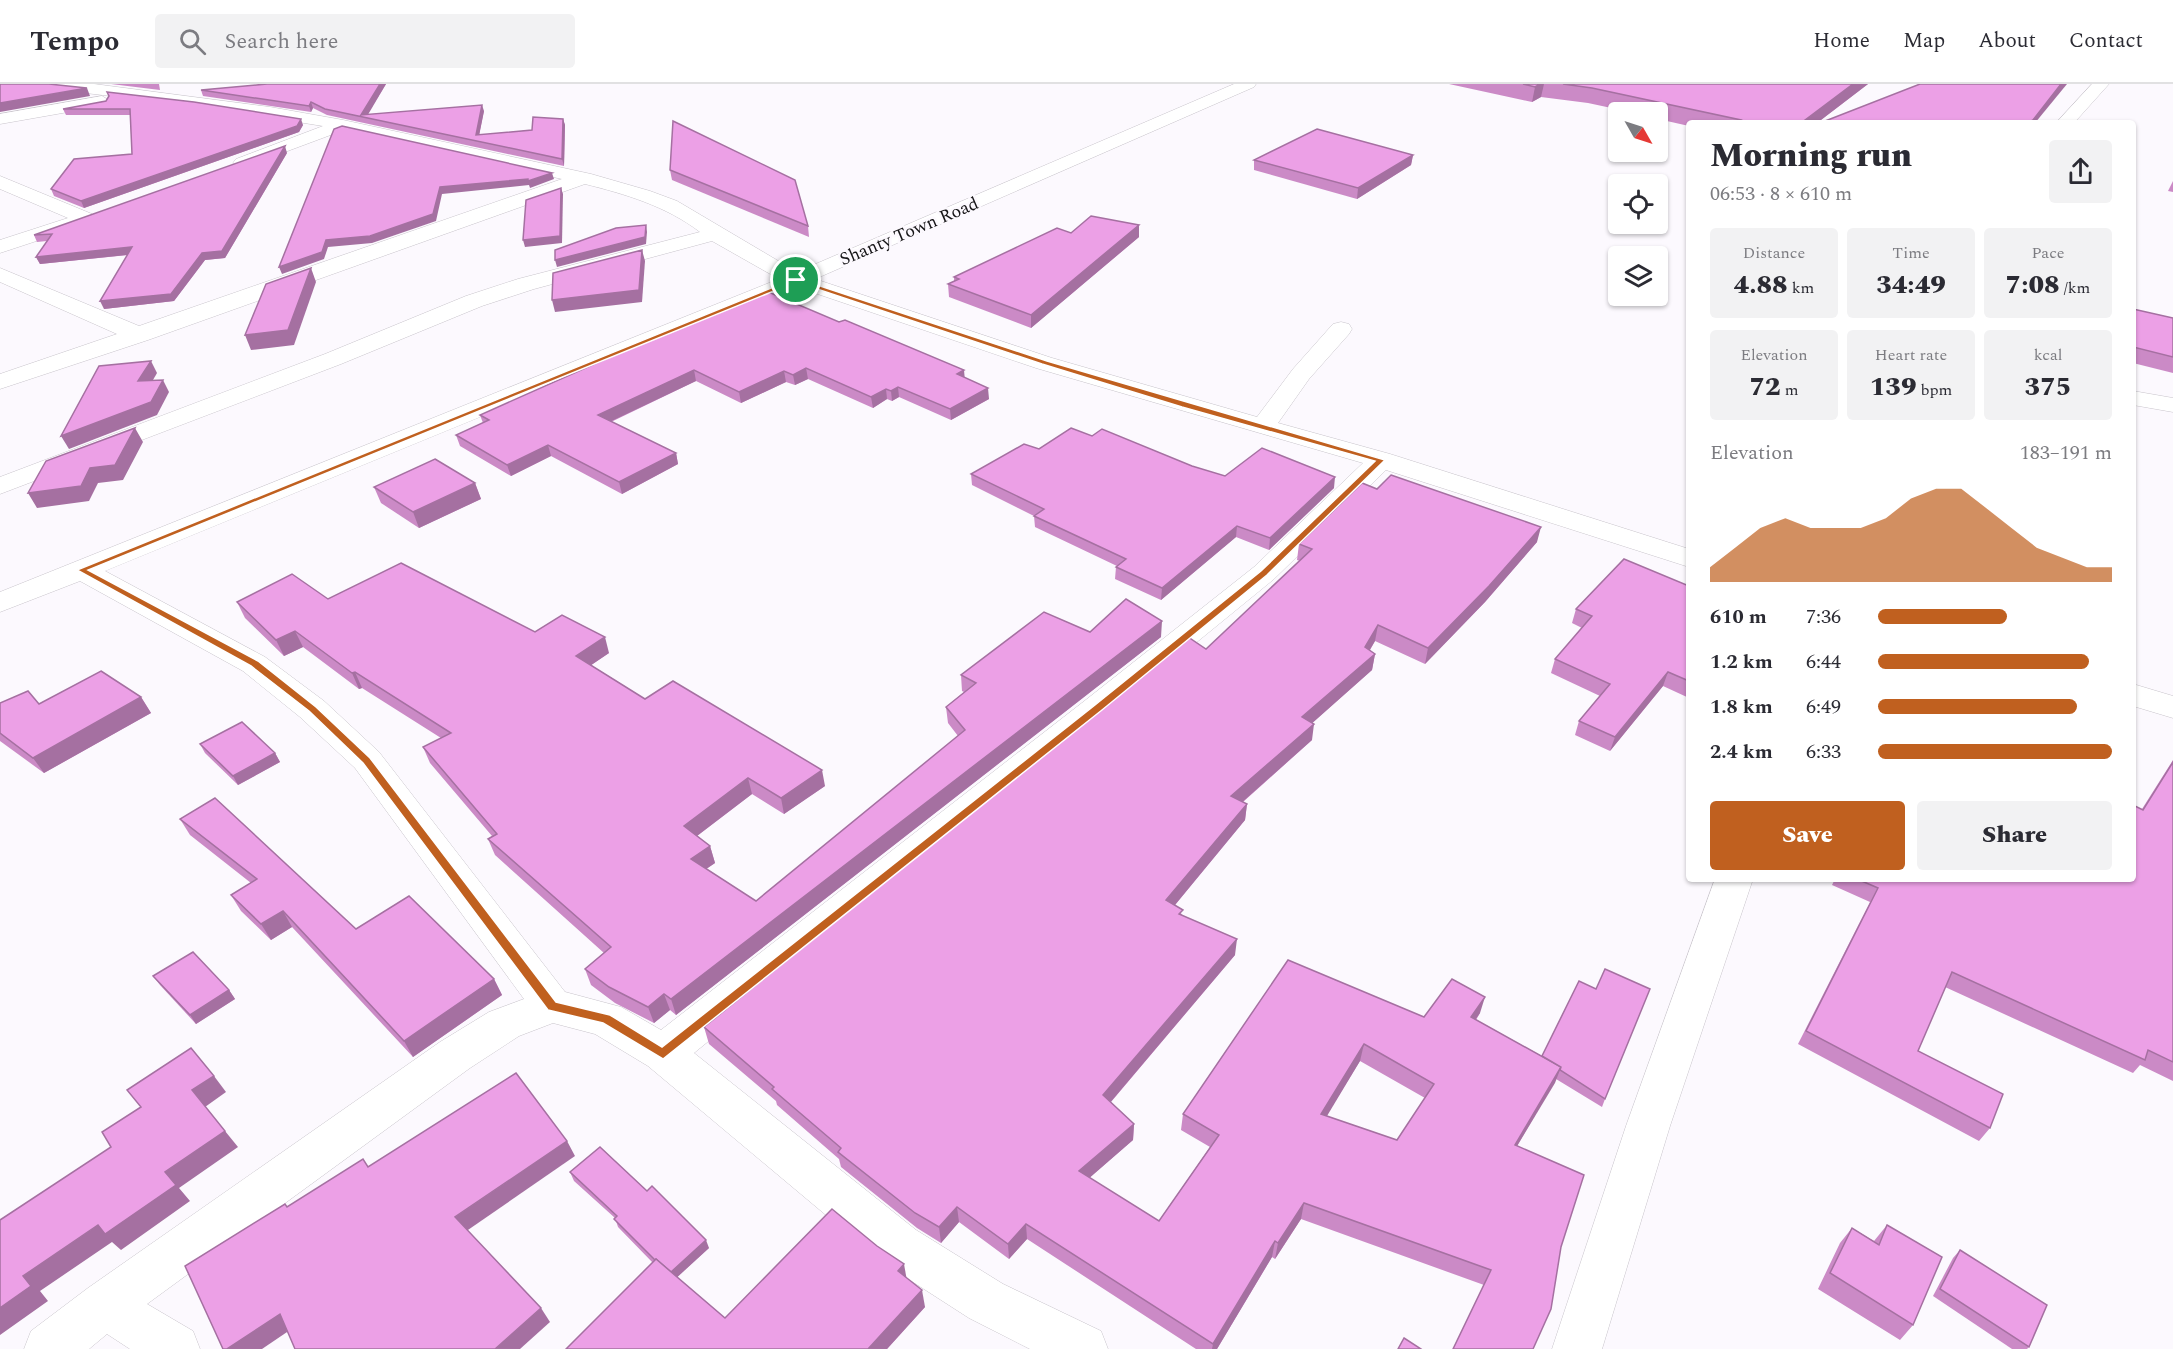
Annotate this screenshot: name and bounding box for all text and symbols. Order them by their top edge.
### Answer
search box [155,14,575,68]
text: Tempo [30,20,119,63]
icon: search [176,25,209,58]
text: Search here [224,25,338,58]
text: Home [1813,25,1870,57]
text: Map [1903,25,1945,57]
text: About [1978,25,2036,57]
text: Contact [2069,25,2143,57]
north arrow [1608,102,1668,162]
map controls [1608,102,1668,306]
text: Morning run [1710,131,1912,181]
button: share [2049,140,2112,203]
button: locate [1608,174,1668,234]
text: 06:53 · 8 × 610 m [1710,179,1852,209]
street label: Shanty Town Road [835,190,983,273]
text: Distance [1743,241,1805,265]
text: Time [1892,241,1930,265]
text: Pace [2031,241,2065,265]
button: layers [1608,246,1668,306]
pin [770,254,821,305]
icon: arrive [779,263,812,296]
text: 4.88 [1734,265,1788,305]
text: 34:49 [1876,265,1946,305]
text: 7:08 [2006,265,2060,305]
text: km [1788,276,1814,300]
text: /km [2060,276,2090,300]
text: Elevation [1740,343,1808,367]
text: Heart rate [1875,343,1947,367]
text: kcal [2034,343,2062,367]
text: 72 [1750,367,1781,407]
text: 139 [1870,367,1917,407]
text: 375 [2025,367,2071,407]
text: m [1781,378,1798,402]
text: bpm [1917,378,1952,402]
text: Elevation [1710,438,1794,468]
text: 183–191 m [2020,438,2112,468]
text: 610 m [1710,602,1767,632]
text: 7:36 [1806,602,1841,632]
text: 1.2 km [1710,647,1773,677]
text: 6:44 [1806,647,1841,677]
text: 1.8 km [1710,692,1773,722]
text: 6:49 [1806,692,1841,722]
text: 2.4 km [1710,737,1773,767]
text: 6:33 [1806,737,1841,767]
button: Save [1710,801,1905,870]
button: Share [1917,801,2112,870]

